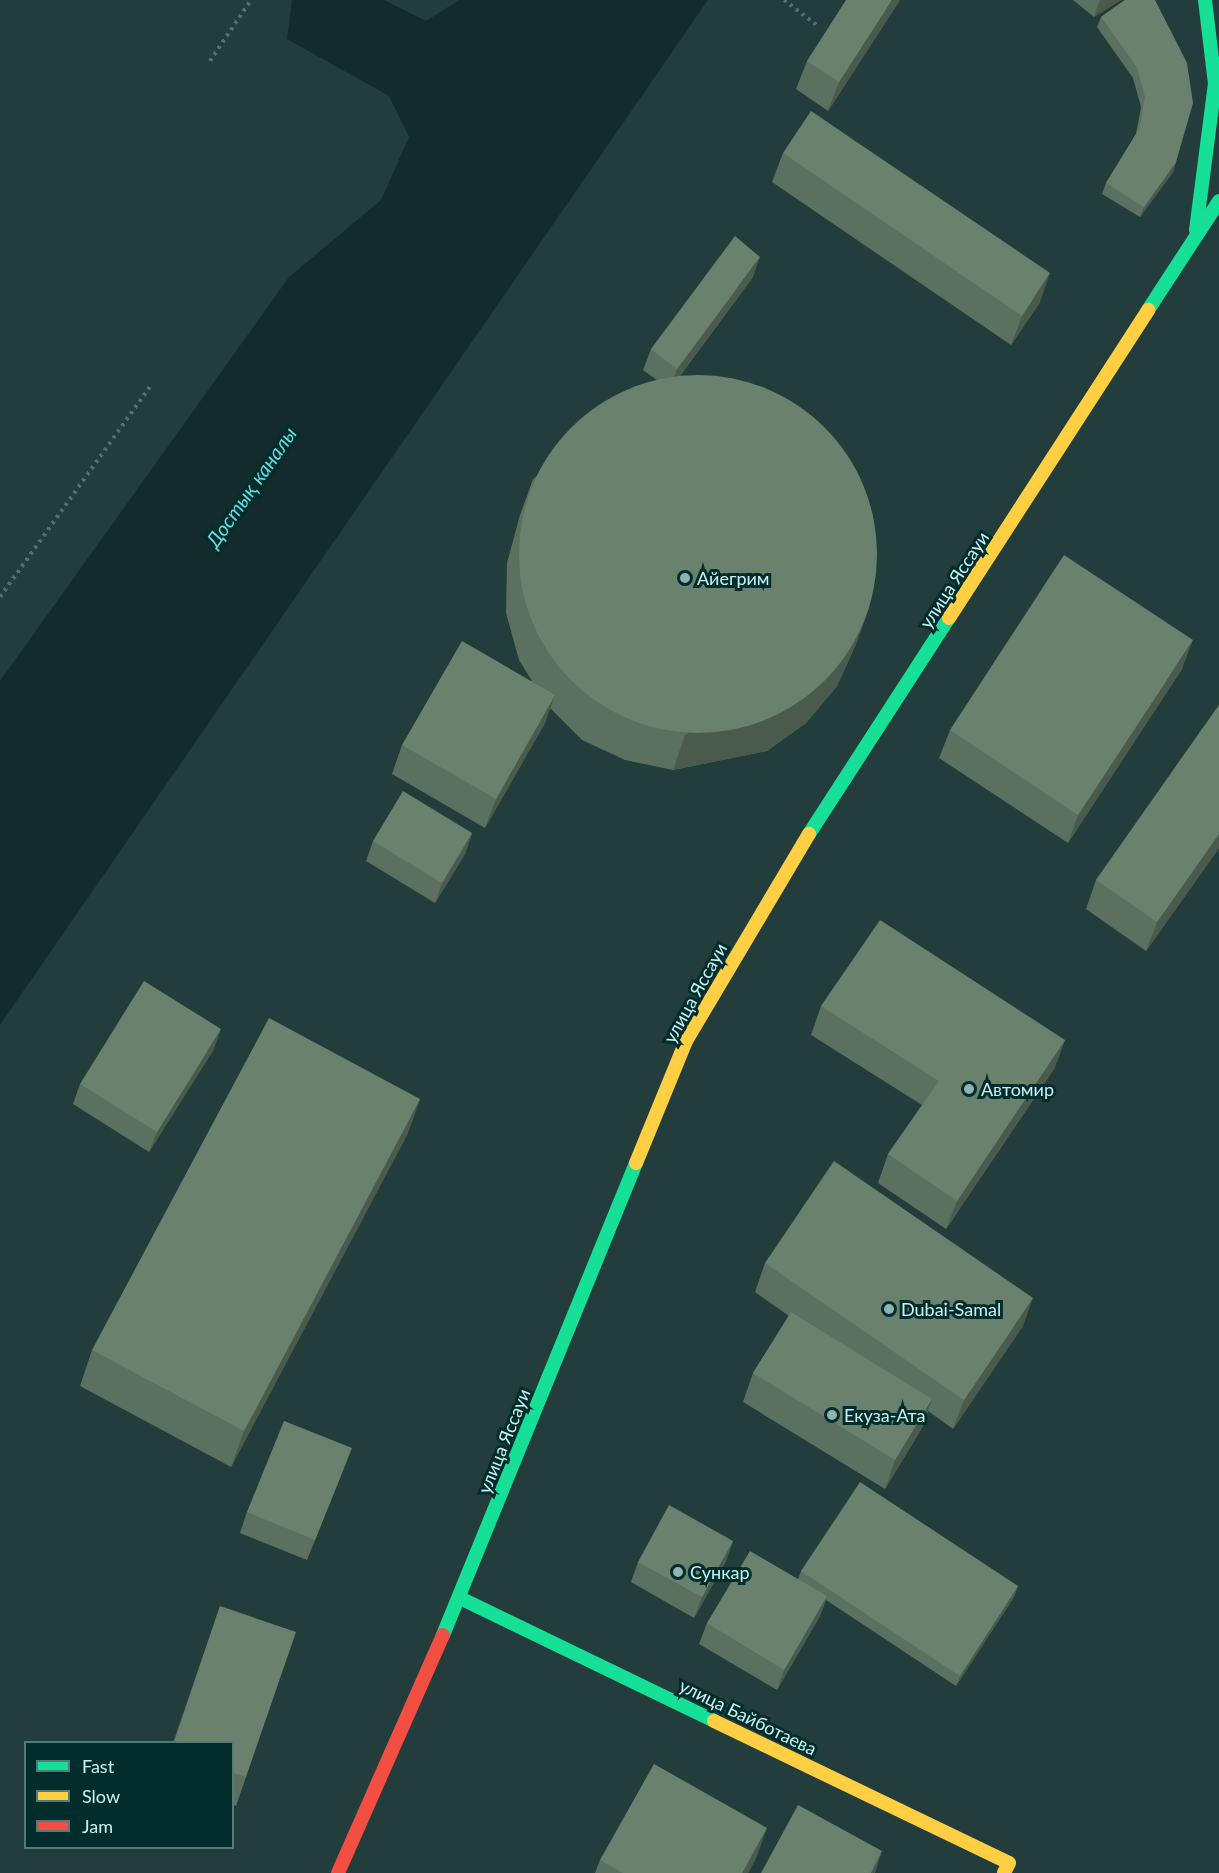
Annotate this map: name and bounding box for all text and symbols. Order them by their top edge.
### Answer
water label: Достық каналы [201,422,301,552]
street label: улица Яссауи [915,528,993,632]
place label: Айегрим [697,567,770,589]
marker: Айегрим [678,571,692,585]
street label: улица Яссауи [659,939,731,1047]
place label: Автомир [981,1078,1054,1100]
marker: Автомир [962,1082,976,1096]
place label: Dubai-Samal [901,1298,1001,1320]
marker: Dubai-Samal [882,1302,896,1316]
street label: улица Яссауи [473,1386,535,1496]
place label: Екуза-Ата [844,1404,925,1426]
marker: Екуза-Ата [825,1408,839,1422]
place label: Сункар [690,1561,749,1583]
marker: Сункар [671,1565,685,1579]
street label: улица Байботаева [676,1674,820,1760]
legend [24,1741,234,1849]
text: Fast [82,1755,114,1777]
text: Slow [82,1785,120,1807]
text: Jam [82,1815,113,1837]

